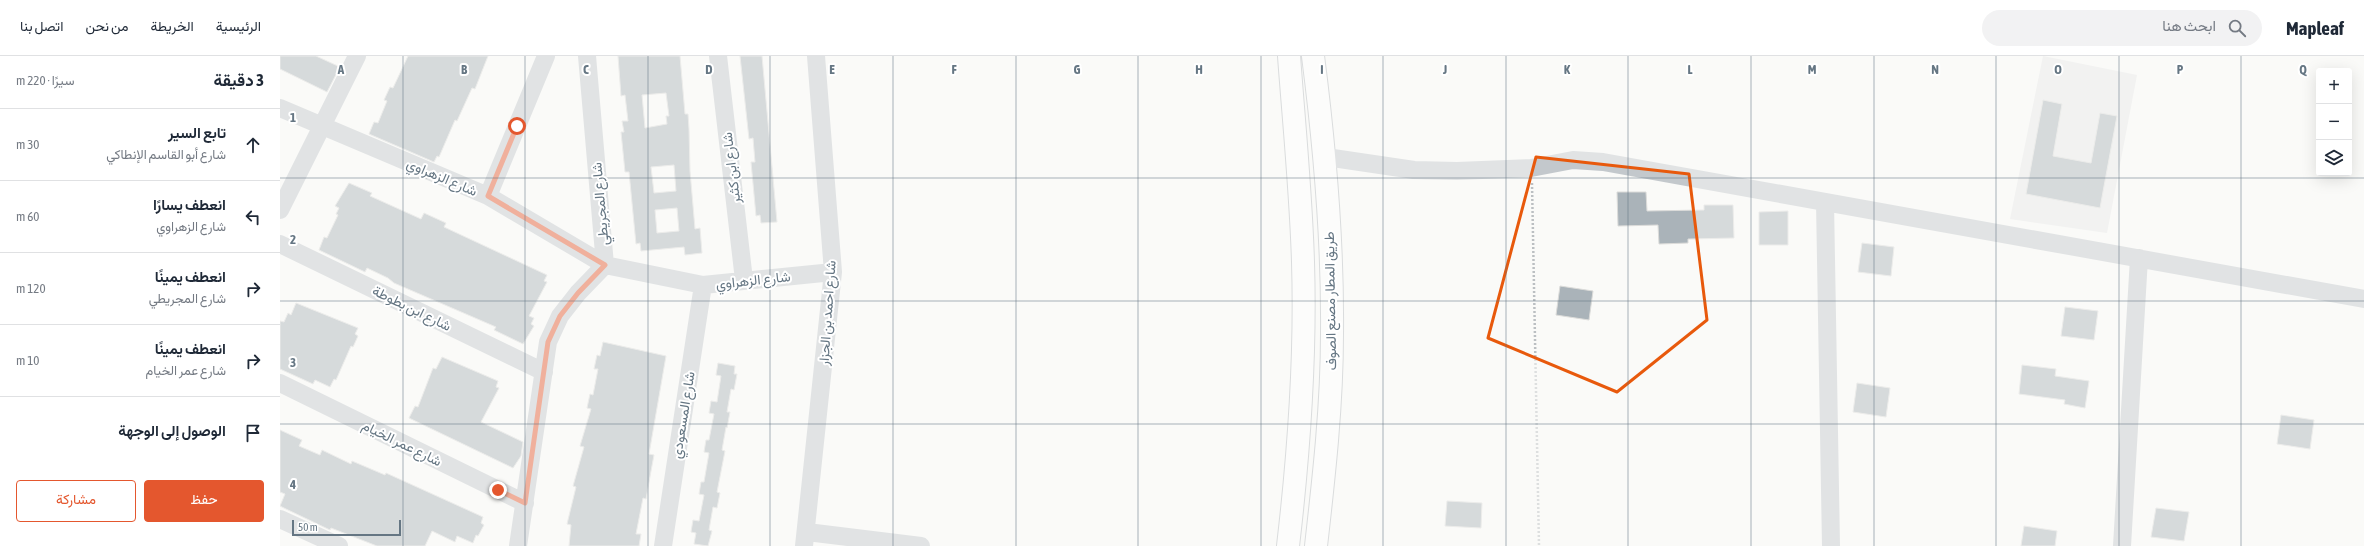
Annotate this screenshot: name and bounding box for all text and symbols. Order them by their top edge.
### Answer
search box [1982,10,2262,46]
text: ابحث هنا [2162,17,2216,34]
icon: search [2226,17,2248,39]
text: Mapleaf [2286,17,2344,39]
text: اتصل بنا [20,18,63,34]
text: من نحن [85,18,129,34]
text: الخريطة [151,18,194,34]
text: الرئيسية [216,18,261,34]
text: A [337,62,345,77]
text: B [461,62,468,77]
text: C [583,62,589,77]
text: D [705,62,713,77]
text: E [829,62,835,77]
text: F [951,62,957,77]
text: G [1074,62,1081,77]
text: H [1195,62,1203,77]
text: I [1320,62,1324,77]
text: J [1442,62,1447,77]
text: K [1564,62,1571,77]
text: L [1687,62,1693,77]
text: M [1808,62,1817,77]
text: N [1931,62,1939,77]
text: O [2054,62,2062,77]
text: P [2177,62,2184,77]
text: Q [2299,62,2307,77]
map controls [2316,68,2352,176]
button: + [2316,68,2352,104]
text: 3 دقيقة [214,70,264,90]
text: سيرًا · 220 m [16,73,74,88]
button: − [2316,104,2352,140]
text: 1 [290,110,296,125]
route start [508,117,526,135]
text: تابع السير [168,124,226,141]
street label: شارع ابن كثير [719,131,746,206]
icon: ahead [242,134,264,156]
text: 30 m [16,137,39,152]
button: layers [2316,140,2352,176]
text: شارع أبو القاسم الإنطاكي [106,147,226,162]
street label: شارع الزهراوي [403,155,480,203]
street label: شارع المجريطي [588,161,616,246]
text: انعطف يسارًا [153,196,226,213]
icon: left [242,206,264,228]
text: 60 m [16,209,39,224]
text: شارع الزهراوي [156,219,226,234]
street label: طريق المطار مصنع الصوف [1321,231,1342,371]
text: 2 [290,232,296,247]
street label: شارع احمد بن الجزار [815,260,842,367]
text: انعطف يمينًا [155,268,226,285]
street label: شارع الزهراوي [715,268,792,296]
icon: right [242,278,264,300]
text: 120 m [16,281,46,296]
street label: شارع ابن بطوطة [369,282,454,337]
text: شارع المجريطي [149,291,226,306]
text: انعطف يمينًا [155,340,226,357]
icon: right [242,350,264,372]
text: 10 m [16,353,39,368]
text: 3 [290,355,296,370]
text: شارع عمر الخيام [146,363,226,378]
street label: شارع المسعودي [668,370,702,460]
street label: شارع عمر الخيام [358,417,444,472]
text: الوصول إلى الوجهة [118,422,226,439]
icon: arrive [242,422,264,444]
text: 4 [289,477,296,492]
button: مشاركة [16,480,136,522]
button: حفظ [144,480,264,522]
route end [489,481,507,499]
scale bar [292,518,401,537]
text: 50 m [298,521,318,533]

